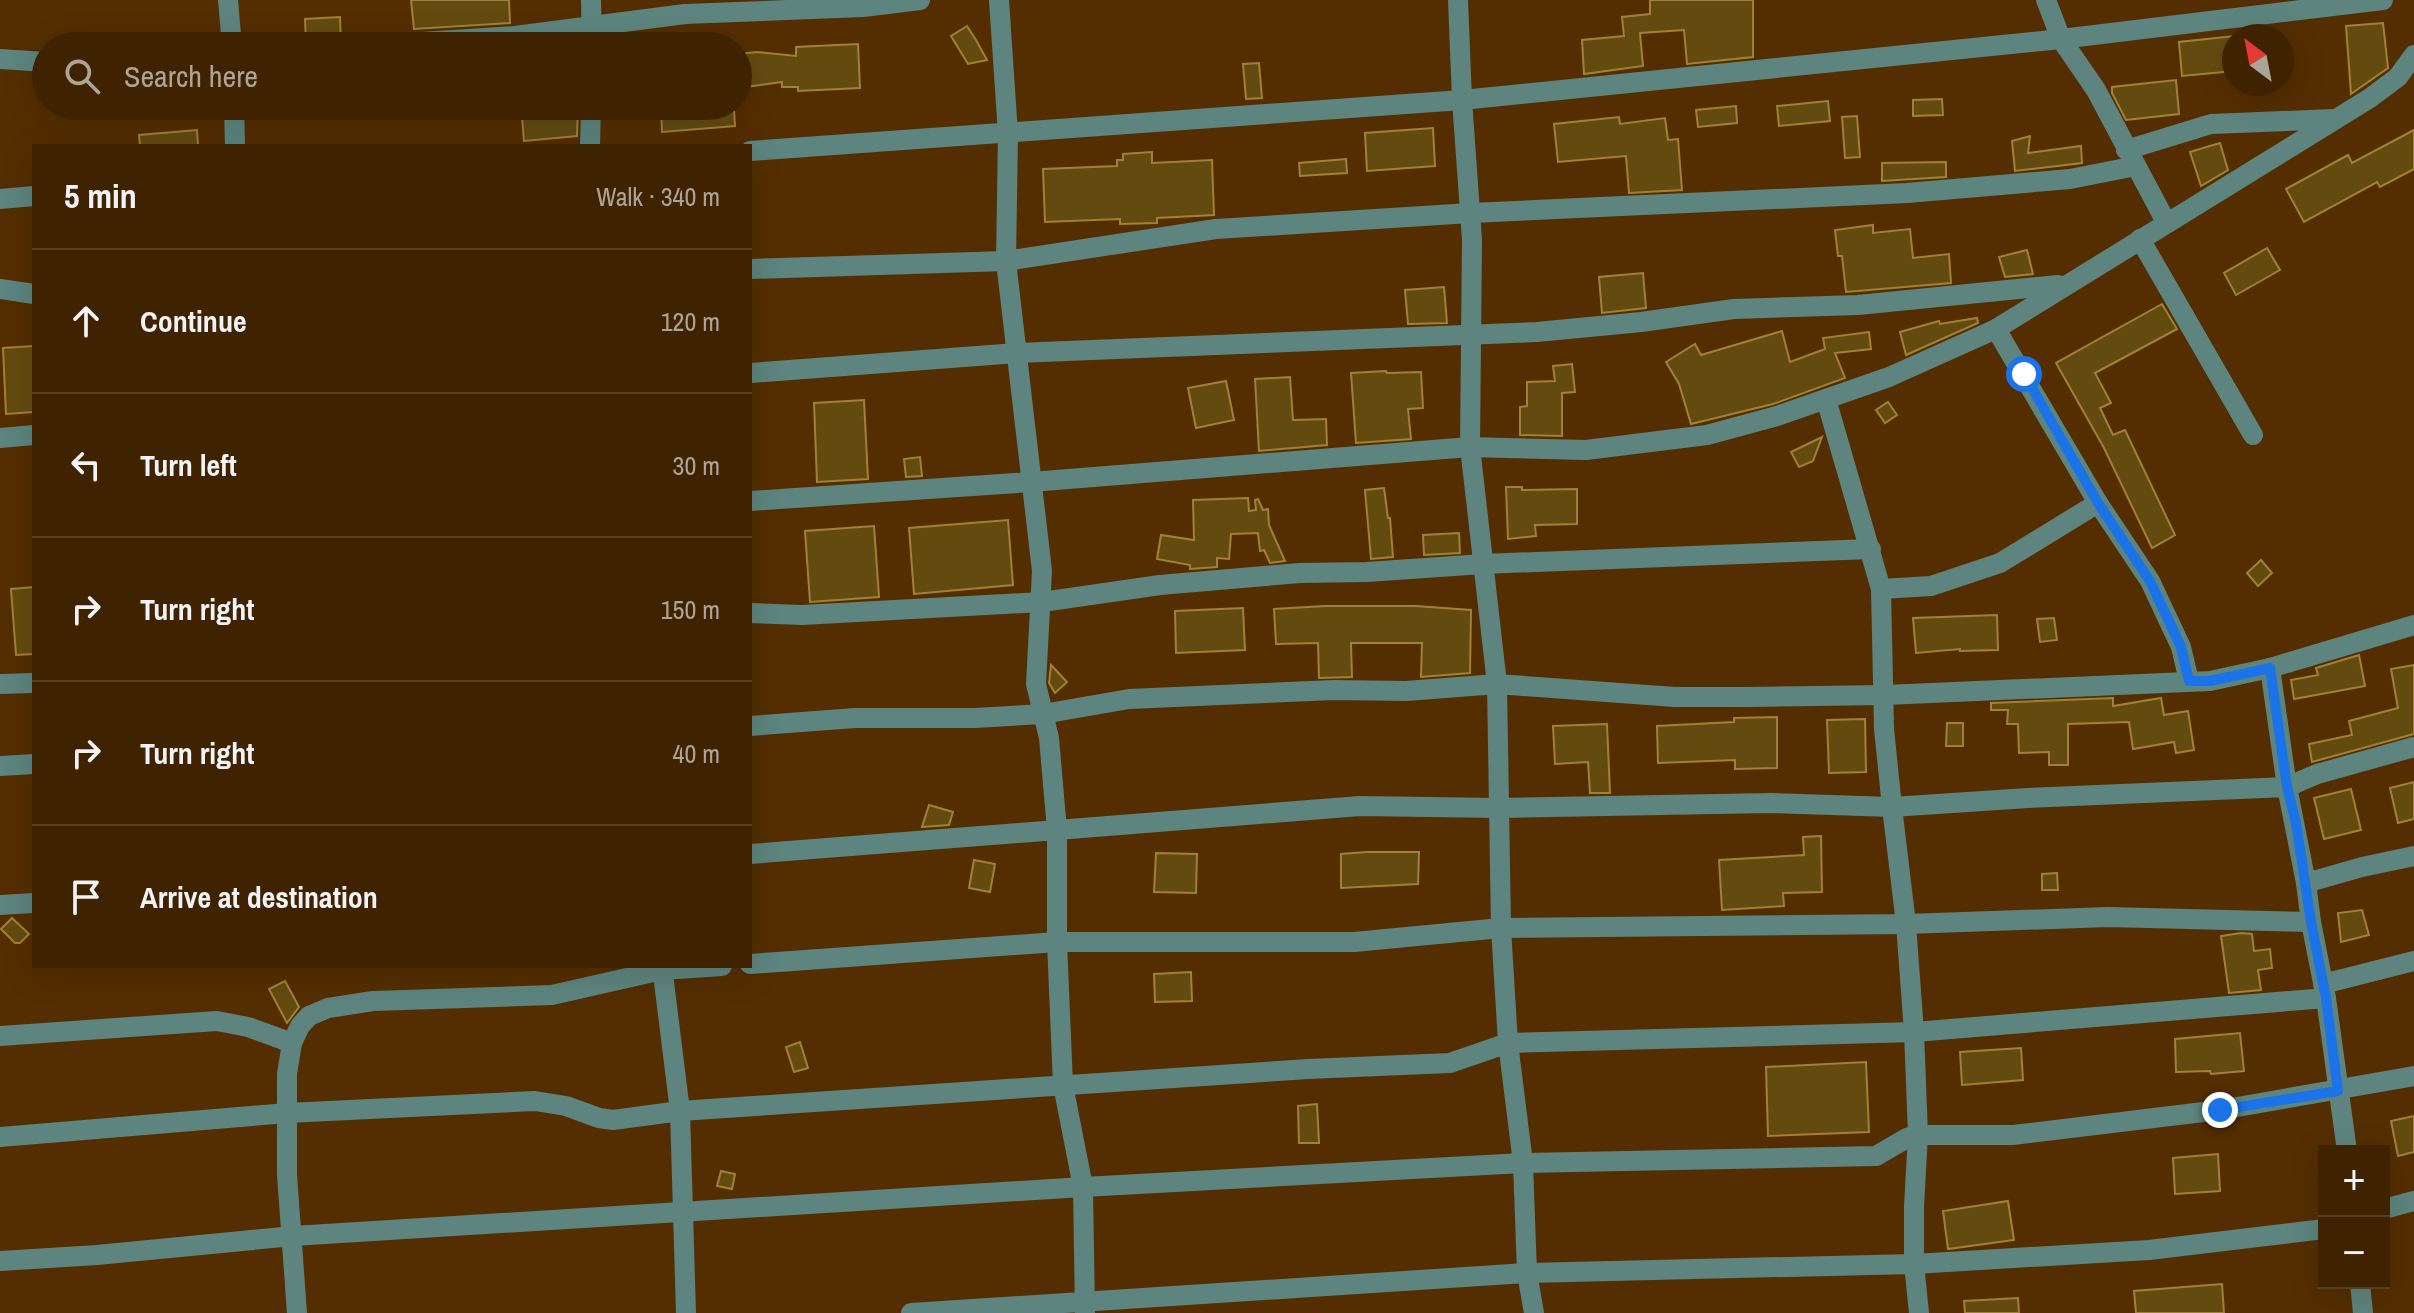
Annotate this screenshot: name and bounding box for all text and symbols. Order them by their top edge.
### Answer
north arrow [2222,24,2294,96]
search box [32,32,752,120]
icon: search [60,54,104,98]
text: Search here [124,56,258,96]
text: 5 min [64,173,137,219]
text: Walk · 340 m [596,179,720,214]
icon: ahead [64,299,108,343]
text: Continue [140,301,247,341]
text: 120 m [661,304,720,339]
route start [2006,356,2042,392]
icon: left [64,443,108,487]
text: Turn left [140,445,237,485]
text: 30 m [673,448,720,483]
icon: right [64,587,108,631]
text: Turn right [140,589,254,629]
text: 150 m [661,592,720,627]
icon: right [64,731,108,775]
text: Turn right [140,733,254,773]
text: 40 m [673,736,720,771]
icon: arrive [64,875,108,919]
text: Arrive at destination [140,877,378,917]
route end [2202,1092,2238,1128]
map controls [2318,1145,2390,1289]
button: + [2318,1145,2390,1217]
button: − [2318,1217,2390,1289]

